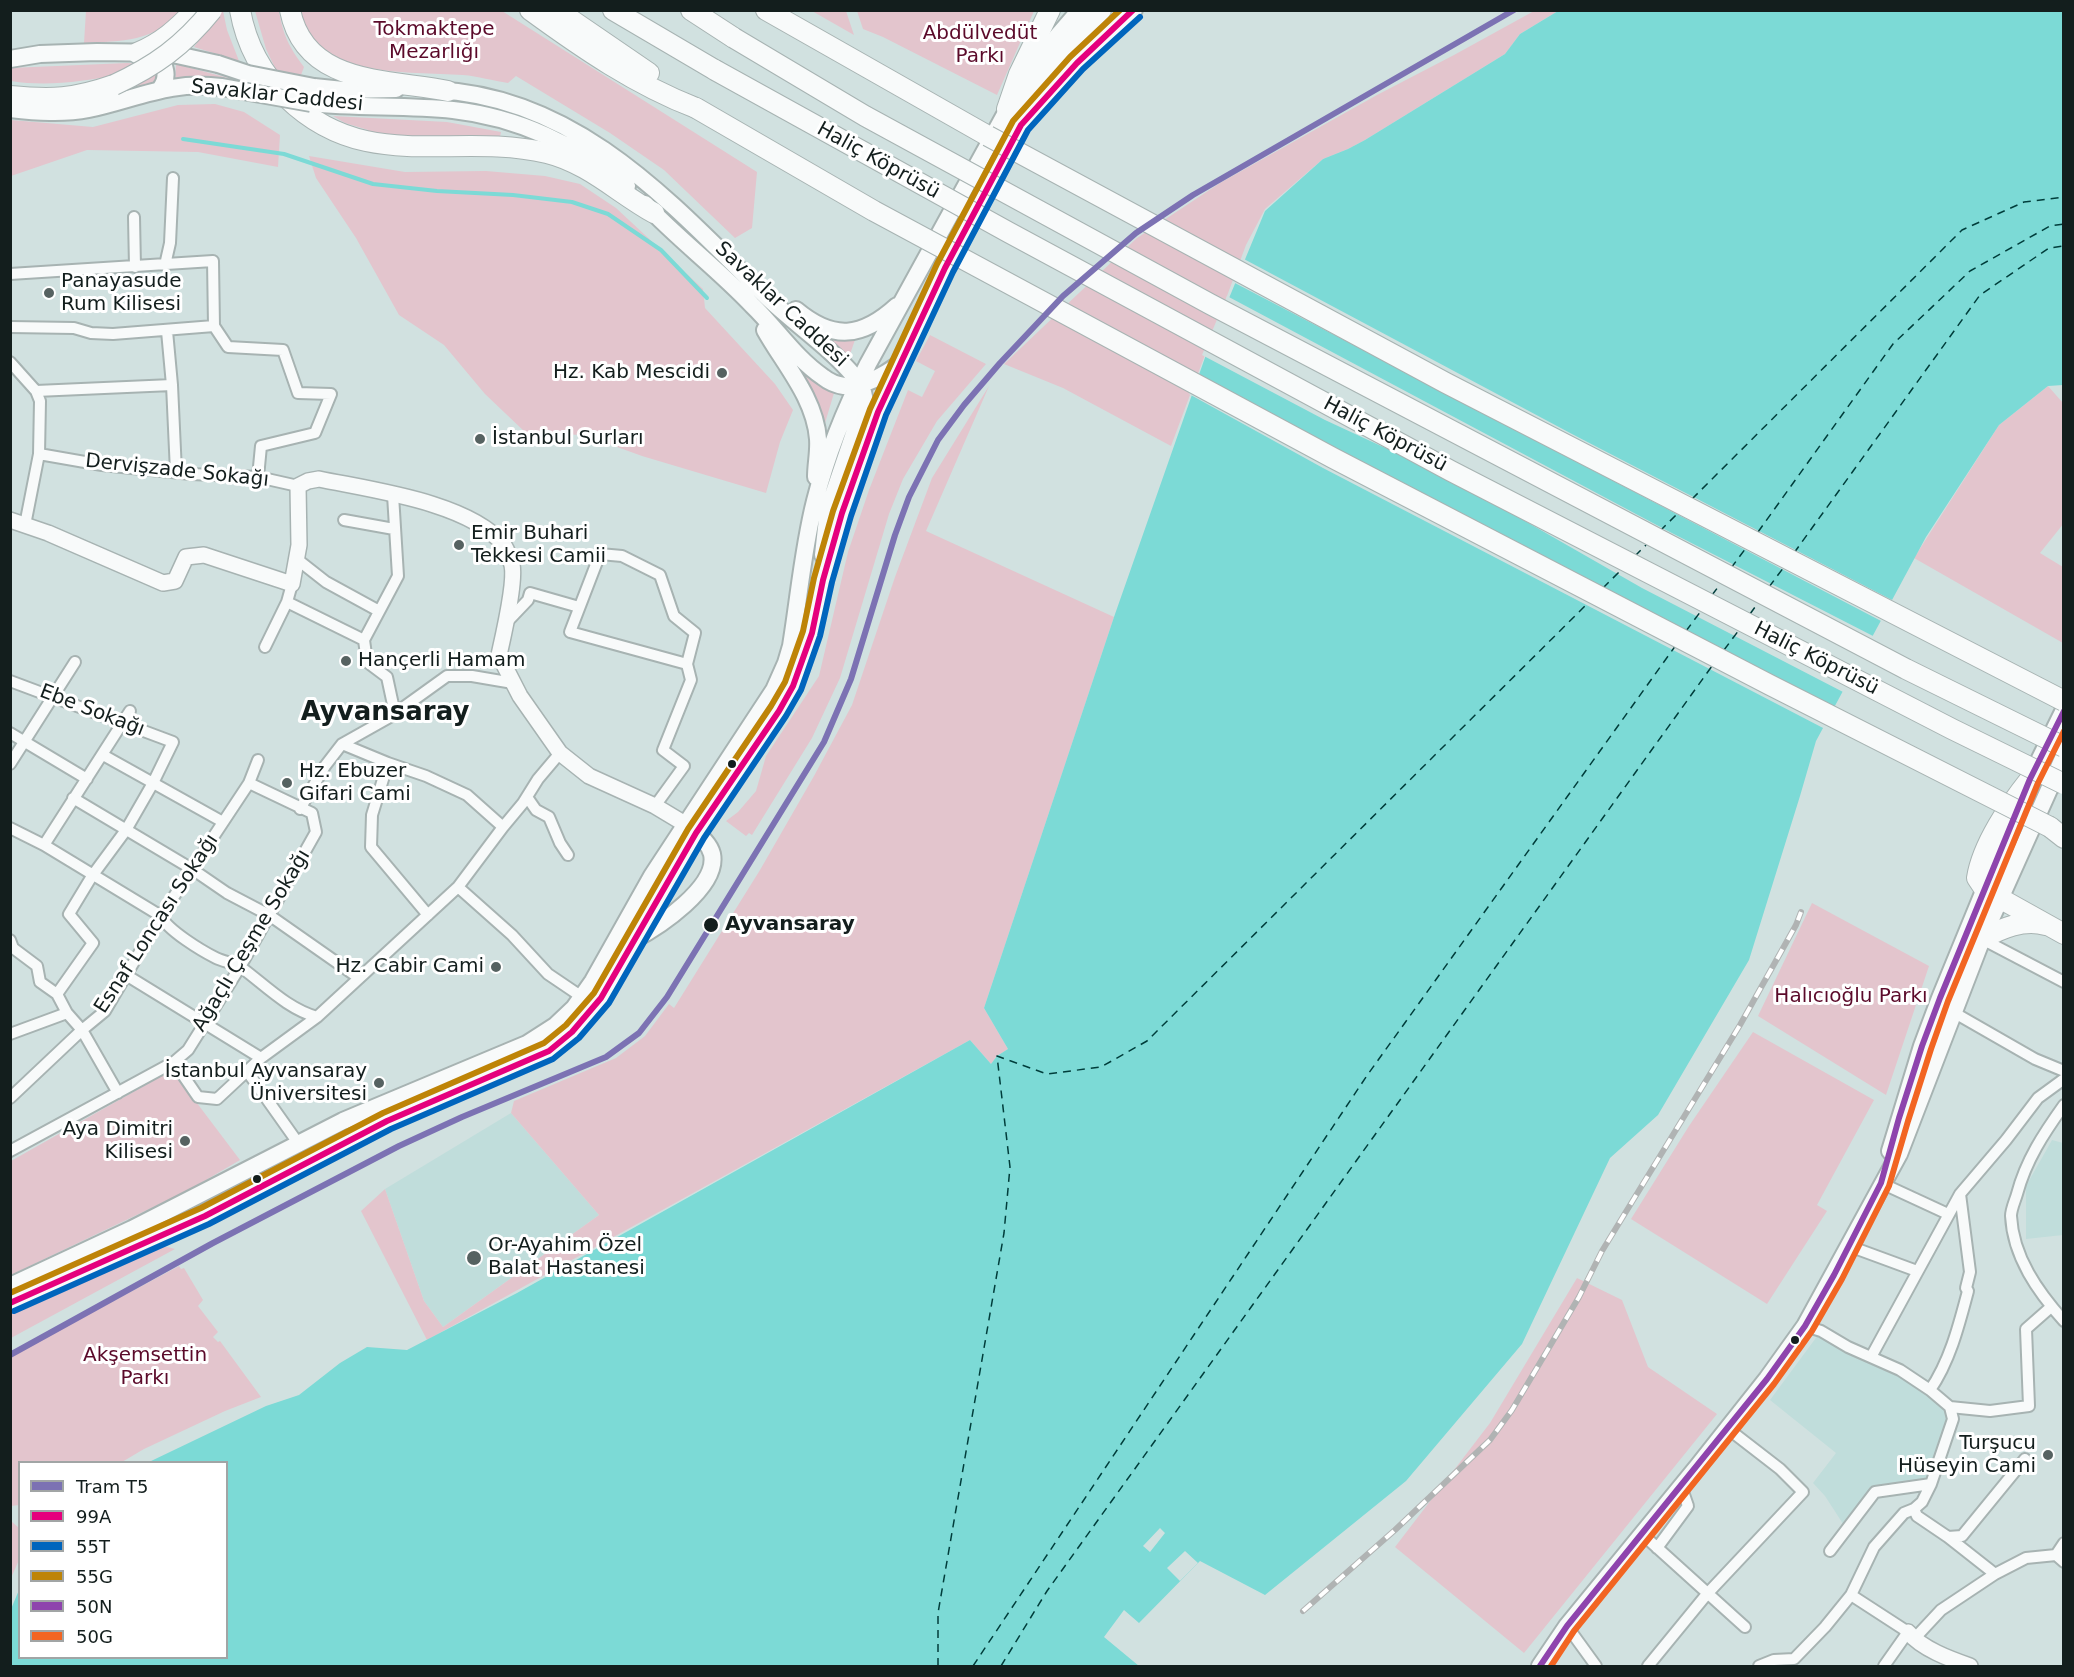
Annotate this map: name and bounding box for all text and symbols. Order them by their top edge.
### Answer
park label: Tokmaktepe Mezarlığı [373,18,495,65]
park label: Abdülvedüt Parkı [923,22,1037,69]
street label: Savaklar Caddesi [190,75,364,117]
street label: Haliç Köprüsü [812,117,944,205]
street label: Savaklar Caddesi [710,237,852,373]
place label: Panayasude Rum Kilisesi [61,270,182,317]
marker: Panayasude Rum Kilisesi [42,286,56,300]
place label: Hz. Kab Mescidi [553,361,710,385]
marker: Hz. Kab Mescidi [715,366,729,380]
street label: Haliç Köprüsü [1319,392,1451,478]
place label: İstanbul Surları [492,427,644,451]
marker: İstanbul Surları [473,432,487,446]
street label: Dervişzade Sokağı [84,449,270,493]
place label: Emir Buhari Tekkesi Camii [471,522,606,569]
marker: Emir Buhari Tekkesi Camii [452,538,466,552]
street label: Haliç Köprüsü [1750,617,1882,701]
place label: Hançerli Hamam [358,649,525,673]
marker: Hançerli Hamam [339,654,353,668]
street label: Ebe Sokağı [36,680,148,742]
district label: Ayvansaray [301,697,469,729]
unlabelled marker [726,758,738,770]
place label: Hz. Ebuzer Gifari Cami [299,760,411,807]
marker: Hz. Ebuzer Gifari Cami [280,776,294,790]
street label: Esnaf Loncası Sokağı [90,830,224,1018]
street label: Ağaçlı Çeşme Sokağı [188,845,316,1037]
place label: Ayvansaray [725,913,855,937]
marker: Ayvansaray [702,916,720,934]
place label: Hz. Cabir Cami [335,955,484,979]
marker: Hz. Cabir Cami [489,960,503,974]
park label: Halıcıoğlu Parkı [1774,985,1928,1009]
place label: İstanbul Ayvansaray Üniversitesi [165,1060,367,1107]
marker: İstanbul Ayvansaray Üniversitesi [372,1076,386,1090]
place label: Aya Dimitri Kilisesi [63,1118,173,1165]
marker: Aya Dimitri Kilisesi [178,1134,192,1148]
unlabelled marker [251,1173,263,1185]
place label: Or-Ayahim Özel Balat Hastanesi [488,1234,645,1281]
marker: Or-Ayahim Özel Balat Hastanesi [465,1249,483,1267]
unlabelled marker [1789,1334,1801,1346]
park label: Akşemsettin Parkı [83,1344,207,1391]
place label: Turşucu Hüseyin Cami [1898,1432,2036,1479]
marker: Turşucu Hüseyin Cami [2041,1448,2055,1462]
legend [18,1461,228,1659]
text: Tram T5 [76,1476,148,1497]
text: 99A [76,1506,111,1527]
text: 55T [76,1536,110,1557]
text: 55G [76,1566,113,1587]
text: 50N [76,1596,112,1617]
text: 50G [76,1626,113,1647]

